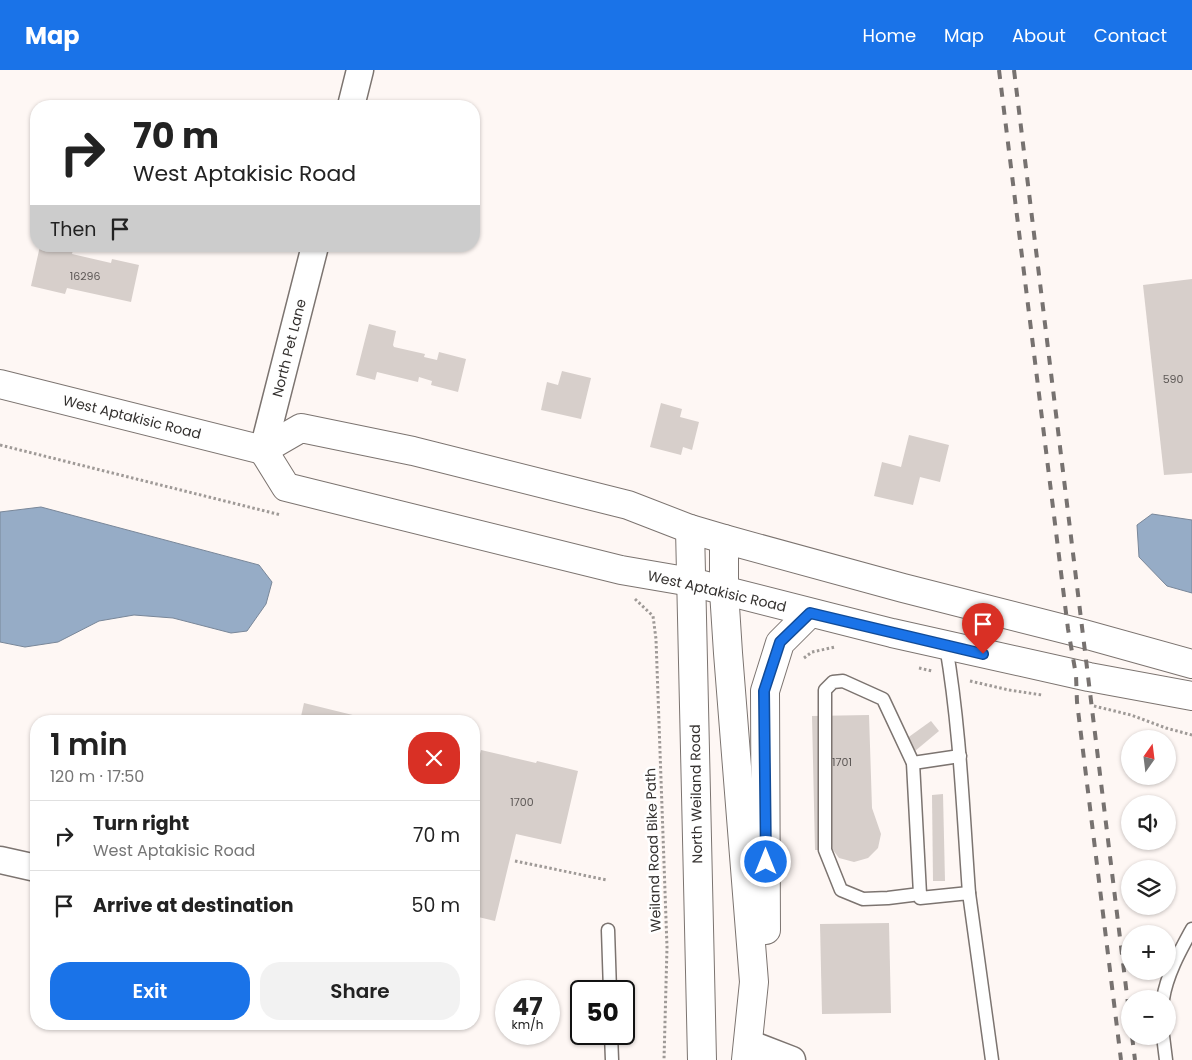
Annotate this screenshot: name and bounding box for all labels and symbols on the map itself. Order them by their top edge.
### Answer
house number: 16296 [70,268,100,284]
street label: North Pet Lane [267,296,311,399]
house number: 590 [1163,371,1183,387]
street label: West Aptakisic Road [61,390,203,444]
street label: West Aptakisic Road [646,565,788,617]
pin [962,603,1004,654]
street label: North Weiland Road [685,724,707,864]
north arrow [1121,730,1176,785]
house number: 1701 [832,754,852,770]
street label: Weiland Road Bike Path [640,768,666,932]
house number: 1700 [510,794,534,810]
position arrow [739,835,791,887]
speed limit sign: 50 [570,980,635,1045]

